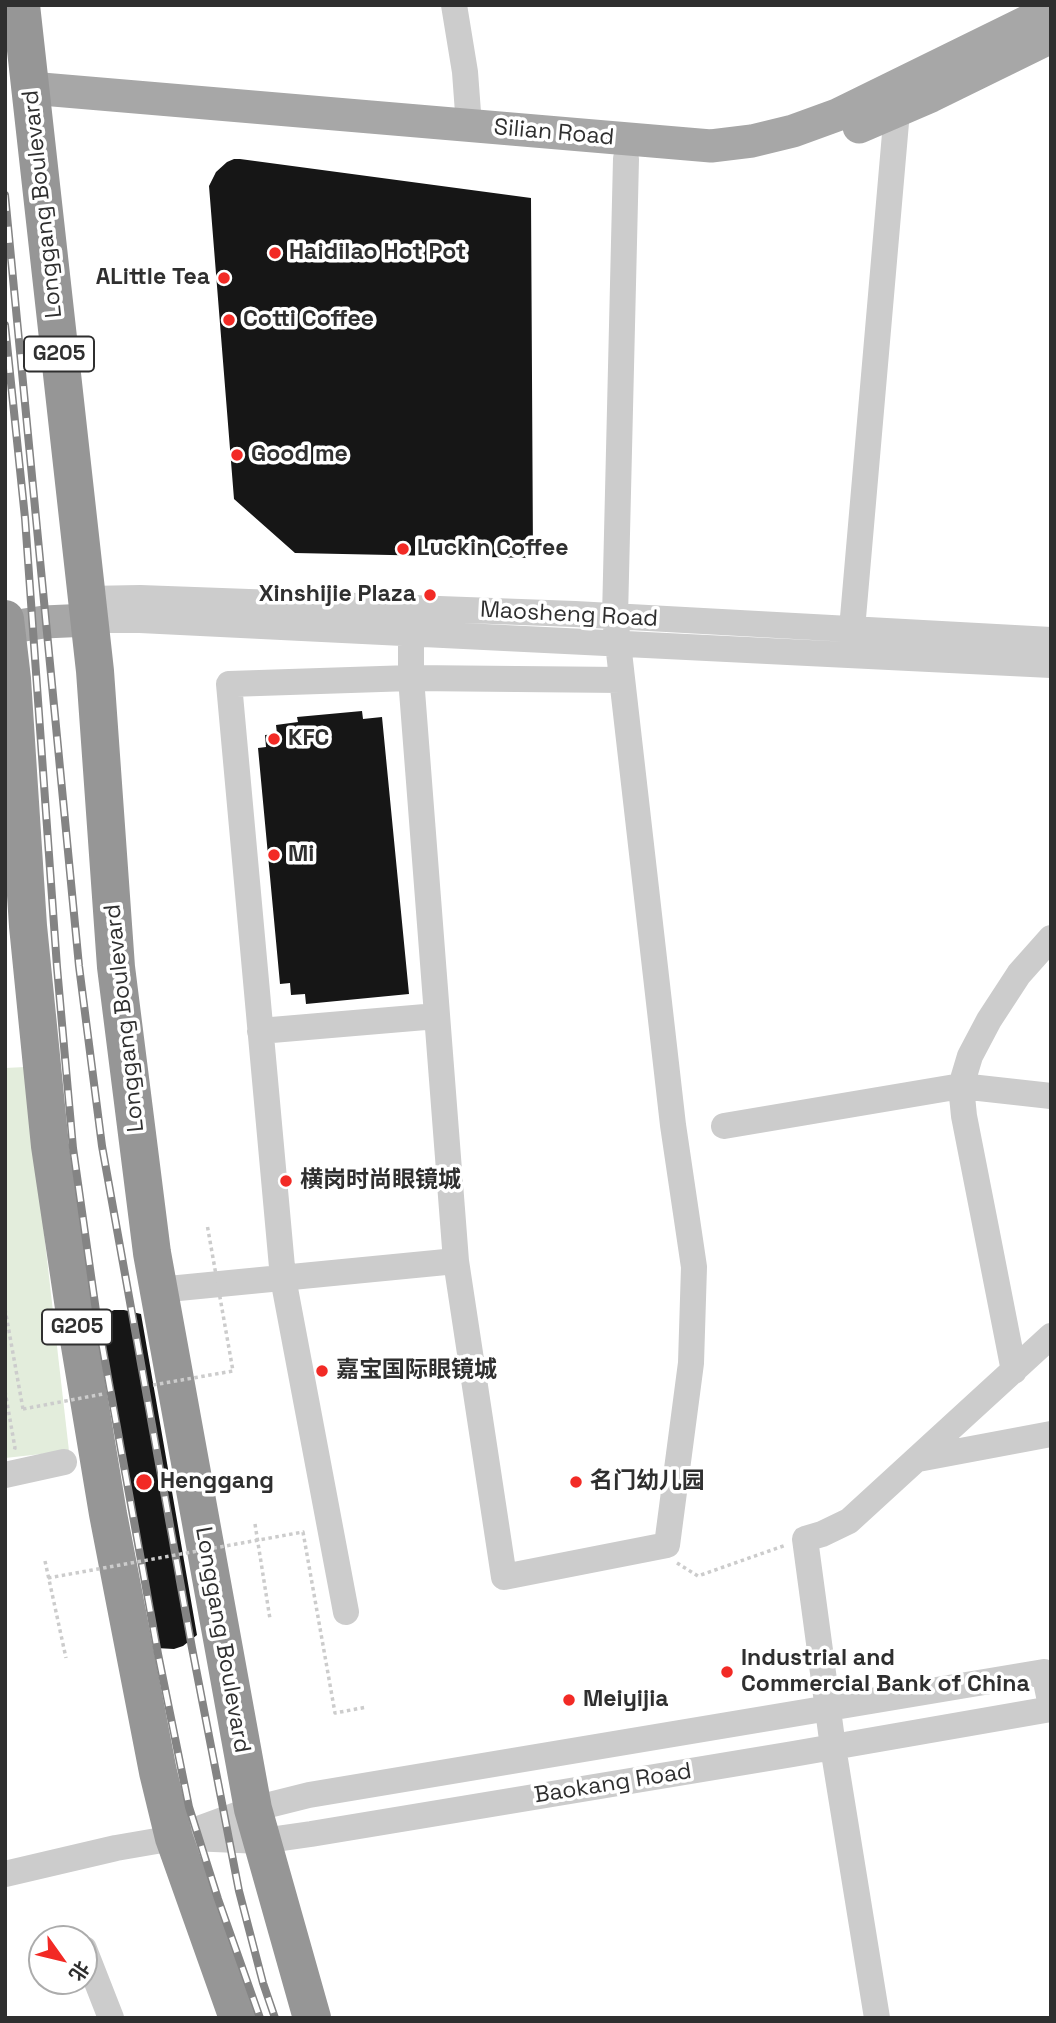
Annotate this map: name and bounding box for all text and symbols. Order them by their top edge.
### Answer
street label: Longgang Boulevard [17,89,69,319]
street label: Silian Road [493,114,615,152]
place label: Haidilao Hot Pot [289,239,466,267]
marker: Haidilao Hot Pot [267,245,283,261]
place label: ALittle Tea [96,264,210,292]
marker: ALittle Tea [216,270,232,286]
place label: Cotti Coffee [243,306,374,334]
marker: Cotti Coffee [221,312,237,328]
road number: G205 [24,336,94,372]
place label: Good me [251,441,348,469]
marker: Good me [229,447,245,463]
place label: Luckin Coffee [417,535,568,563]
marker: Luckin Coffee [395,541,411,557]
place label: Xinshijie Plaza [259,581,416,609]
marker: Xinshijie Plaza [422,587,438,603]
street label: Maosheng Road [479,597,659,633]
place label: KFC [288,725,329,753]
marker: KFC [266,731,282,747]
place label: Mi [288,841,314,869]
marker: Mi [266,847,282,863]
street label: Longgang Boulevard [99,903,151,1133]
place label: 横岗时尚眼镜城 [300,1167,461,1195]
marker: 横岗时尚眼镜城 [278,1173,294,1189]
road number: G205 [42,1310,112,1344]
place label: 嘉宝国际眼镜城 [336,1357,497,1385]
marker: 嘉宝国际眼镜城 [314,1363,330,1379]
place label: Henggang [160,1468,274,1496]
place label: 名门幼儿园 [590,1468,705,1496]
marker: Henggang [134,1472,154,1492]
marker: 名门幼儿园 [568,1474,584,1490]
street label: Longgang Boulevard [189,1525,255,1755]
place label: Industrial and Commercial Bank of China [741,1645,1030,1699]
marker: Industrial and Commercial Bank of China [719,1664,735,1680]
place label: Meiyijia [583,1686,669,1714]
marker: Meiyijia [561,1692,577,1708]
street label: Baokang Road [532,1758,694,1810]
north arrow [28,1925,98,1995]
text: 北 [63,1956,95,1986]

